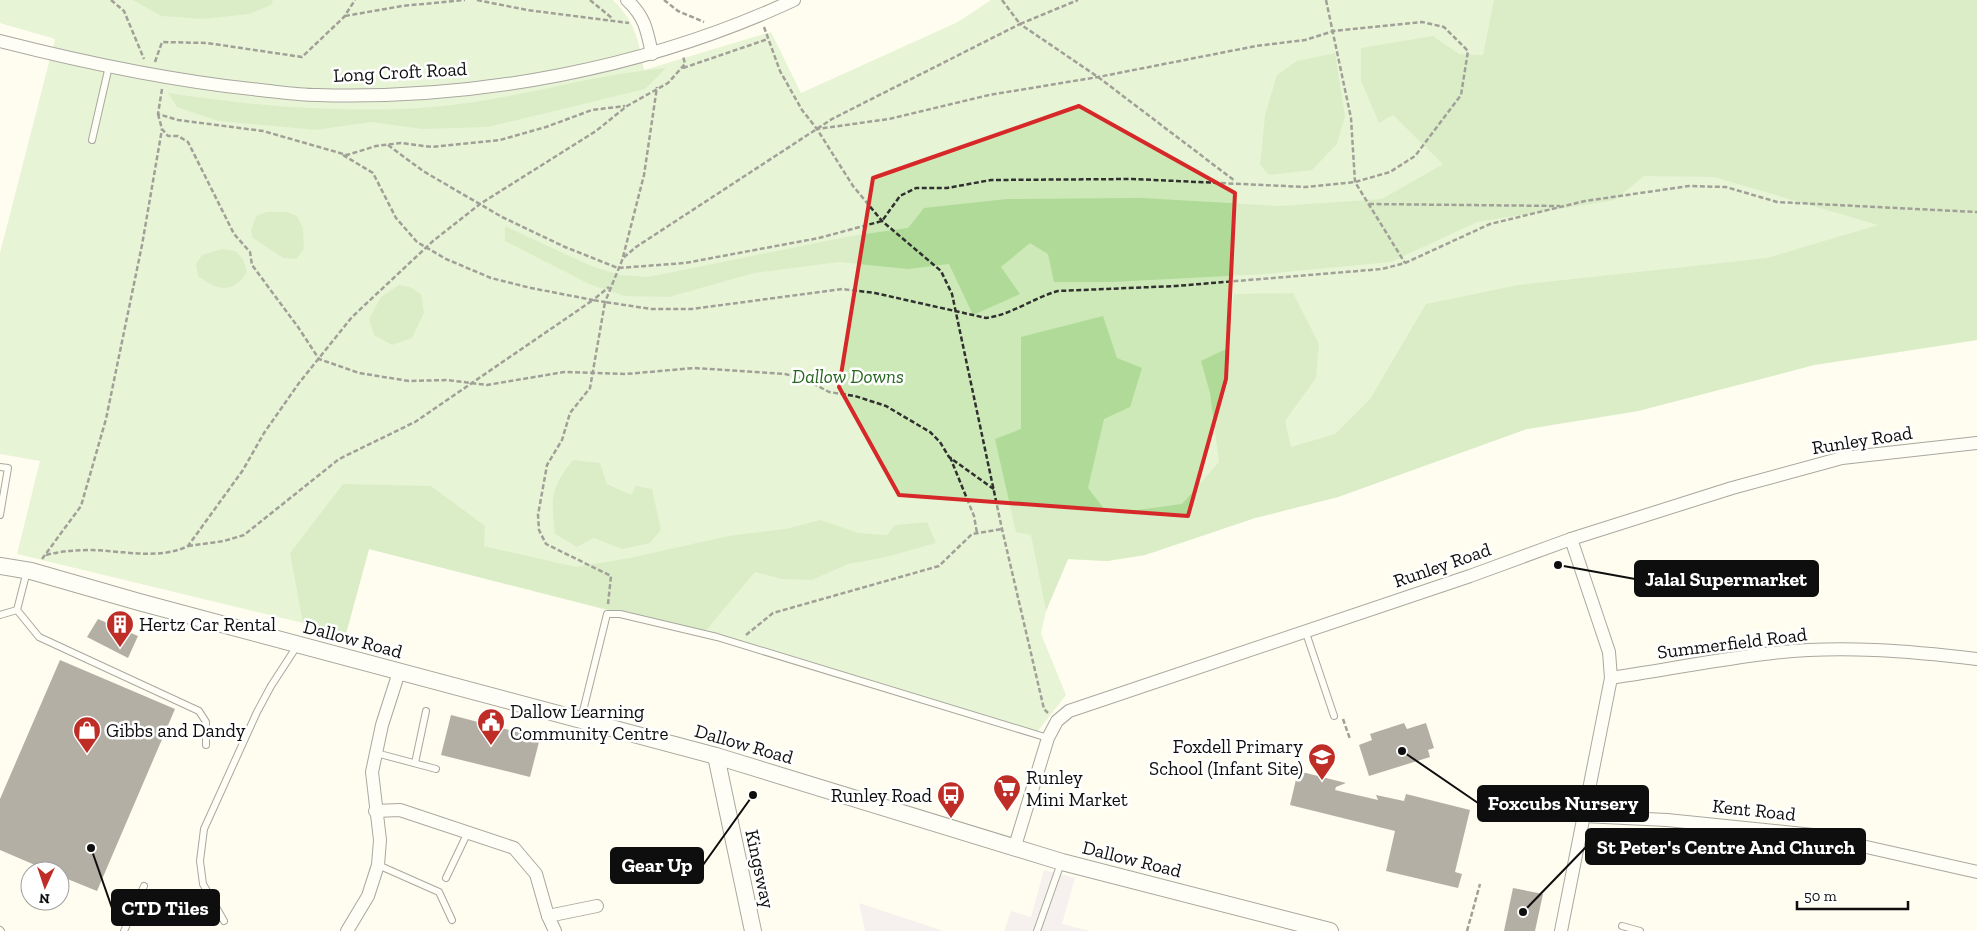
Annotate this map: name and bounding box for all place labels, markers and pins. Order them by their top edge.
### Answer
callout: Jalal Supermarket [1635,561,1818,596]
building icon: Hertz Car Rental [105,609,135,648]
place label: Hertz Car Rental [139,613,276,636]
place label: Dallow Learning Community Centre [510,700,668,745]
public building icon: Dallow Learning Community Centre [476,707,506,746]
shop icon: Gibbs and Dandy [72,715,102,754]
place label: Gibbs and Dandy [106,719,246,742]
place label: Foxdell Primary School (Infant Site) [1149,735,1303,780]
school or university icon: Foxdell Primary School (Infant Site) [1307,742,1337,781]
place label: Runley Mini Market [1026,766,1128,811]
supermarket icon: Runley Mini Market [992,773,1022,812]
bus stop icon: Runley Road [936,780,966,819]
place label: Runley Road [831,784,933,807]
callout: Foxcubs Nursery [1478,786,1648,821]
callout: St Peter's Centre And Church [1586,829,1865,864]
callout: Gear Up [611,848,703,883]
callout: CTD Tiles [112,890,219,925]

